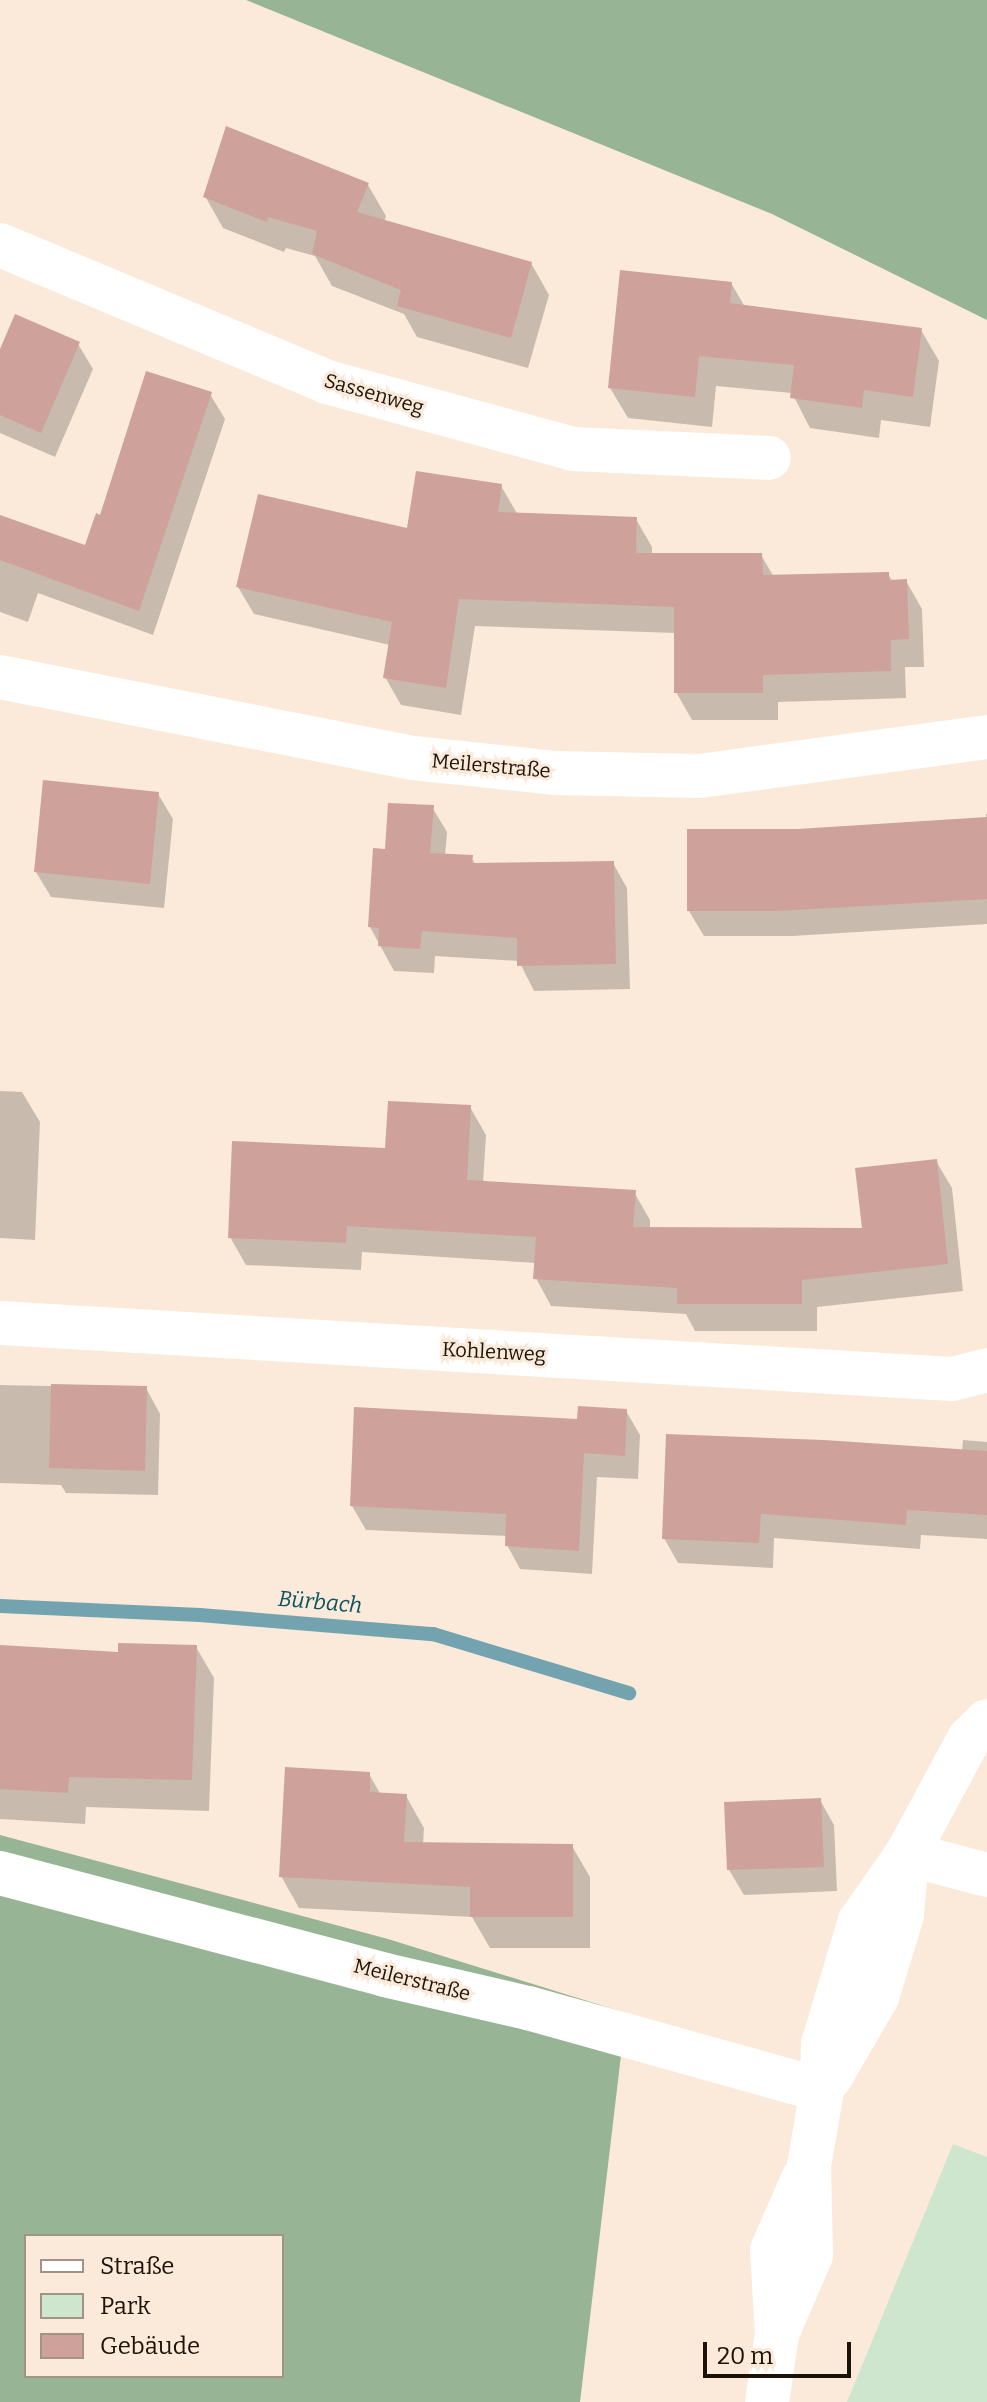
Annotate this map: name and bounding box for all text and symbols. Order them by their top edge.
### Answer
street label: Sassenweg [321,368,427,420]
street label: Meilerstraße [430,749,552,783]
street label: Kohlenweg [442,1337,546,1367]
water label: Bürbach [277,1585,363,1619]
street label: Meilerstraße [351,1954,473,2006]
legend [24,2234,284,2378]
text: Straße [100,2252,174,2280]
text: Park [100,2292,151,2320]
scale bar [707,2326,855,2376]
text: Gebäude [100,2332,200,2360]
text: 20 m [717,2342,773,2370]

